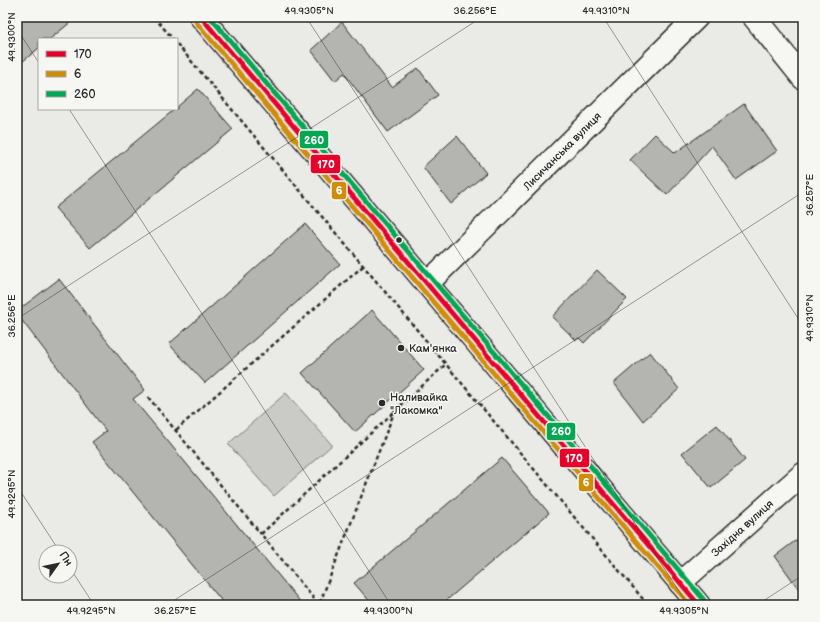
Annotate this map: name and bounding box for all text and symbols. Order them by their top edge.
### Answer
text: 49.9305°N [284,5,334,17]
text: 36.256°E [454,5,497,17]
text: 49.9310°N [582,5,630,17]
text: 49.9300°N [6,12,18,62]
legend [38,38,178,110]
text: 170 [74,47,92,62]
text: 6 [74,67,81,82]
text: 260 [74,87,95,102]
street label: Лисичанська вулиця [520,110,604,194]
line badge: 260 [299,130,329,149]
text: 260 [304,134,324,147]
line badge: 170 [310,154,341,174]
text: 170 [317,158,335,171]
text: 36.257°E [804,174,816,216]
line badge: 6 [331,181,347,200]
text: 6 [336,184,343,197]
unlabelled marker [394,235,404,245]
text: 36.256°E [6,294,18,337]
text: 49.9310°N [804,294,816,342]
place label: Кам'янка [409,342,457,355]
marker: Кам'янка [396,343,406,353]
place label: Наливайка "Лакомка" [390,391,448,417]
marker: Наливайка "Лакомка" [377,398,387,408]
line badge: 260 [546,422,576,441]
text: 260 [551,425,571,438]
line badge: 170 [559,448,590,468]
text: 170 [565,452,583,465]
text: 49.9295°N [6,469,18,519]
line badge: 6 [578,473,594,492]
text: 6 [583,476,590,489]
street label: Західна вулиця [709,497,776,560]
north arrow [38,544,78,584]
text: Пн [57,549,75,569]
text: 49.9295°N [66,605,116,617]
text: 36.257°E [154,605,196,617]
text: 49.9300°N [363,605,413,617]
text: 49.9305°N [659,605,709,617]

